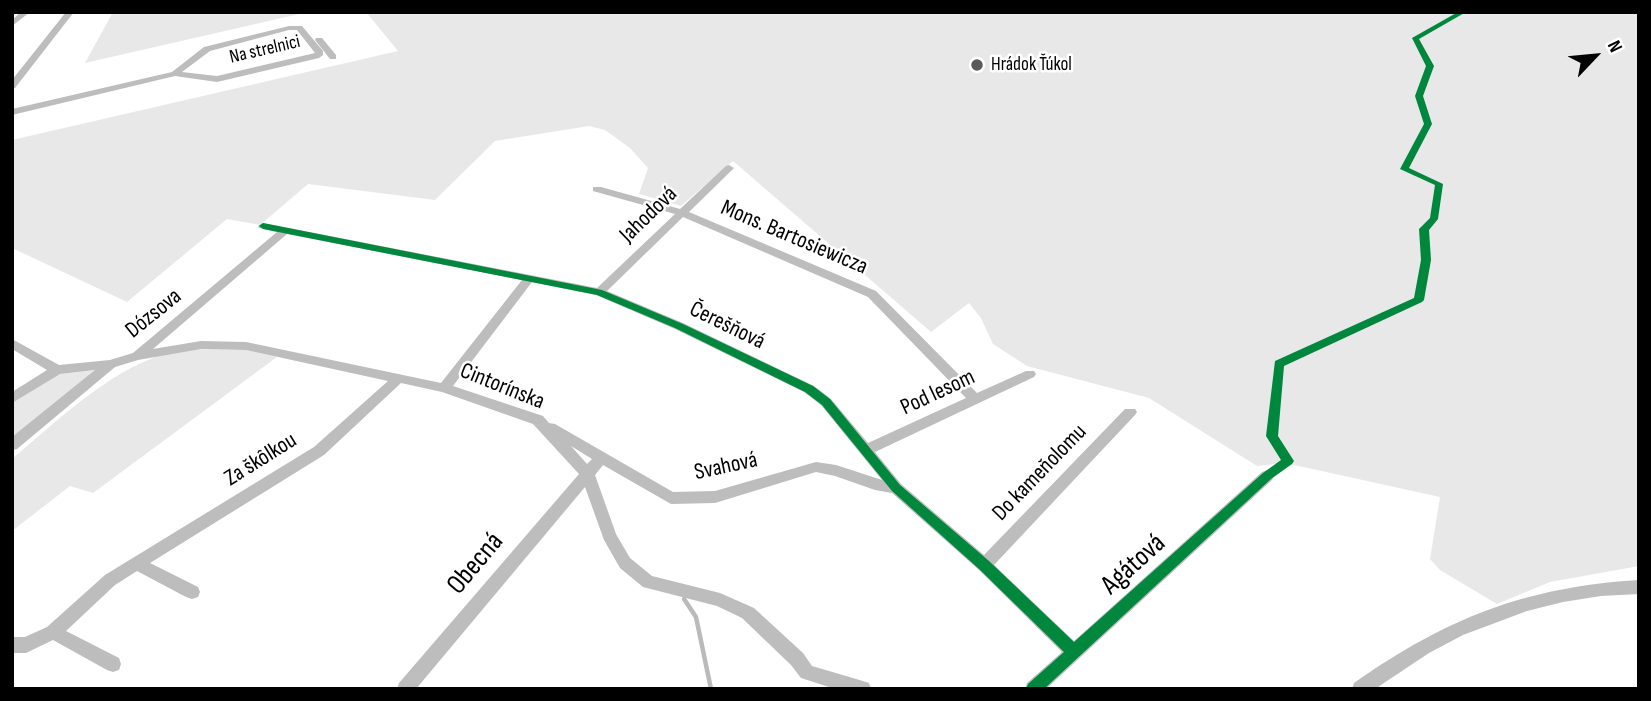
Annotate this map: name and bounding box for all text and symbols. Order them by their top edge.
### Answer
north arrow [1560,21,1630,91]
street label: Na strelnici [227,31,303,69]
text: N [1602,37,1627,56]
place label: Hrádok Ťúkol [991,54,1072,76]
marker: Hrádok Ťúkol [969,57,985,73]
street label: Jahodová [614,181,684,249]
street label: Mons. Bartosiewicza [716,195,872,281]
street label: Dózsova [120,283,188,345]
street label: Čerešňová [685,296,769,356]
street label: Cintorínska [456,358,548,416]
street label: Pod lesom [897,364,979,422]
street label: Do kameňolomu [987,419,1093,527]
street label: Za škôlkou [220,427,302,493]
street label: Svahová [692,447,760,487]
street label: Obecná [440,526,512,602]
street label: Agátová [1095,527,1173,603]

